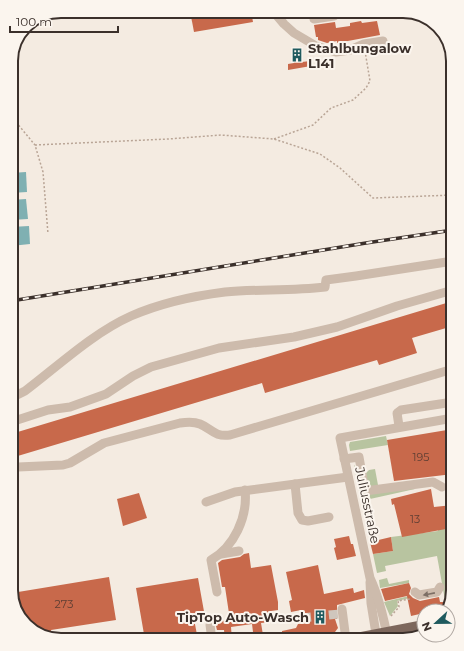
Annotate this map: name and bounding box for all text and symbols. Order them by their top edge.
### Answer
scale bar [10,8,118,34]
text: 100 m [16,14,52,29]
place label: Stahlbungalow L141 [308,40,412,71]
building icon: Stahlbungalow L141 [289,47,305,63]
house number: 195 [413,450,429,464]
street label: Juliusstraße [352,464,384,545]
house number: 13 [410,512,420,526]
one-way arrow [423,591,435,597]
house number: 273 [55,597,73,611]
north arrow [416,603,456,643]
place label: TipTop Auto-Wasch [177,609,309,625]
building icon: TipTop Auto-Wasch [312,609,328,625]
text: N [419,620,435,633]

